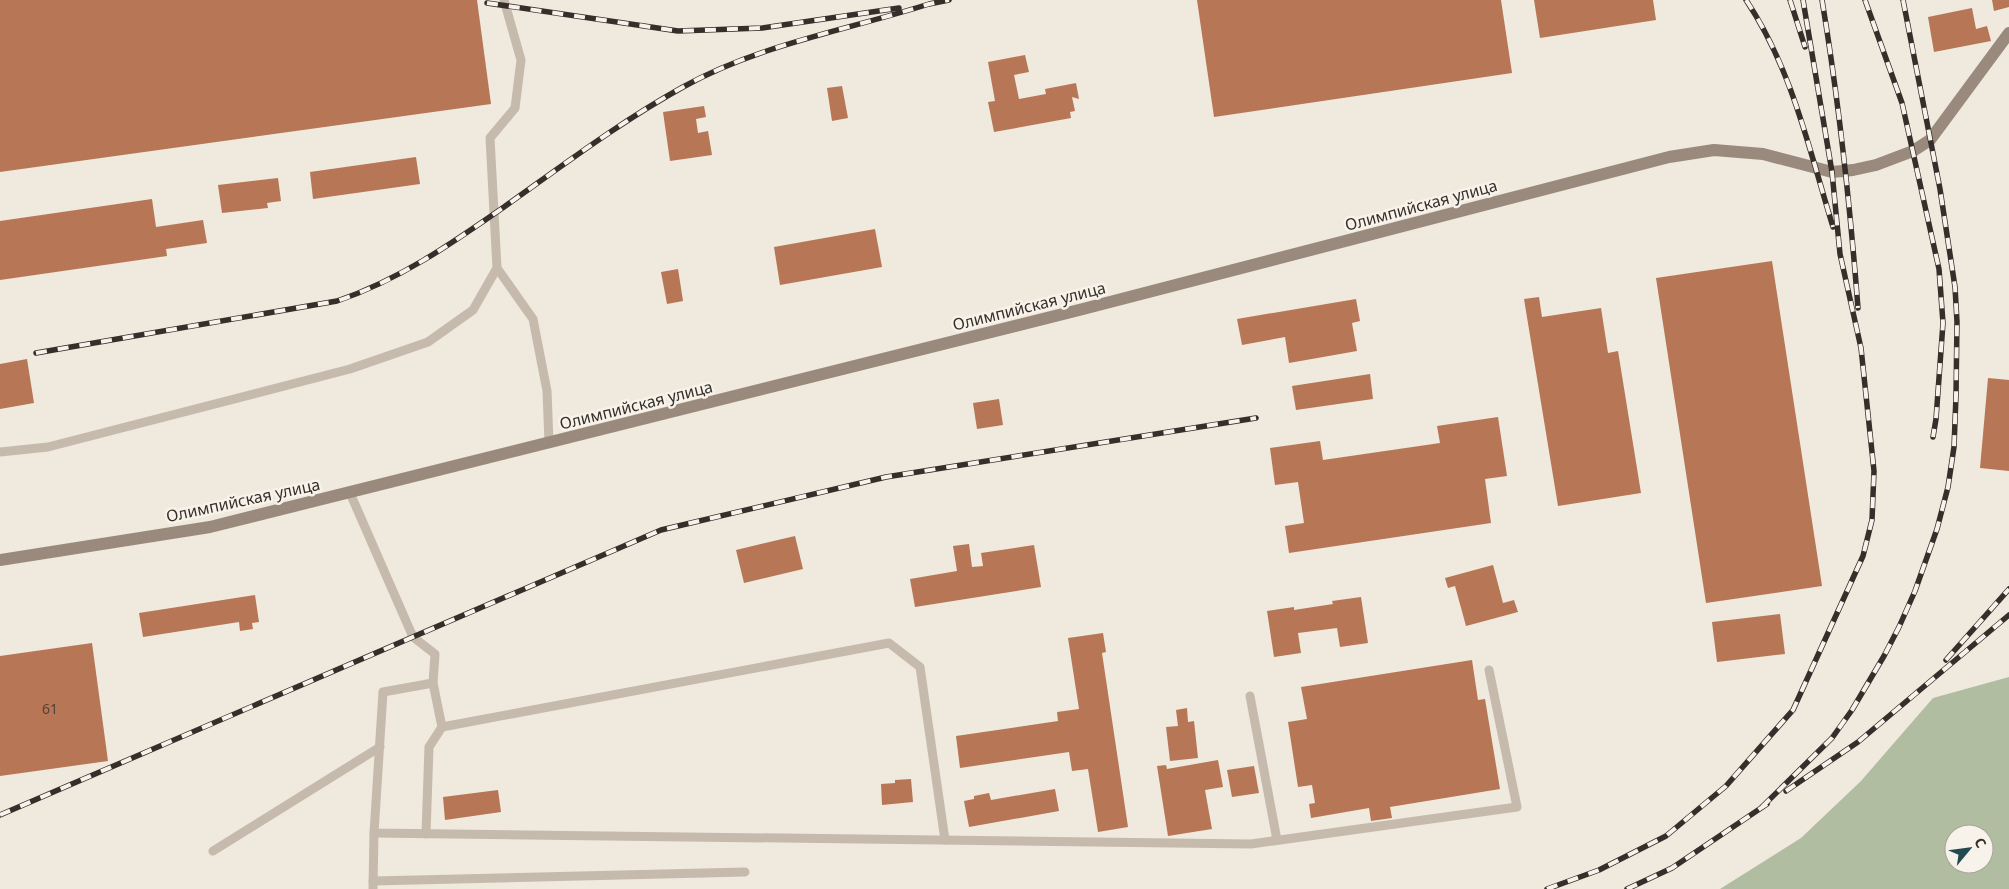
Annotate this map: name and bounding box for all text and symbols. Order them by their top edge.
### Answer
street label: Олимпийская улица [1342,174,1500,236]
street label: Олимпийская улица [950,276,1108,336]
street label: Олимпийская улица [557,375,715,435]
street label: Олимпийская улица [164,473,322,527]
house number: 61 [42,699,58,718]
north arrow [1944,824,1994,874]
text: С [1970,834,1991,851]

